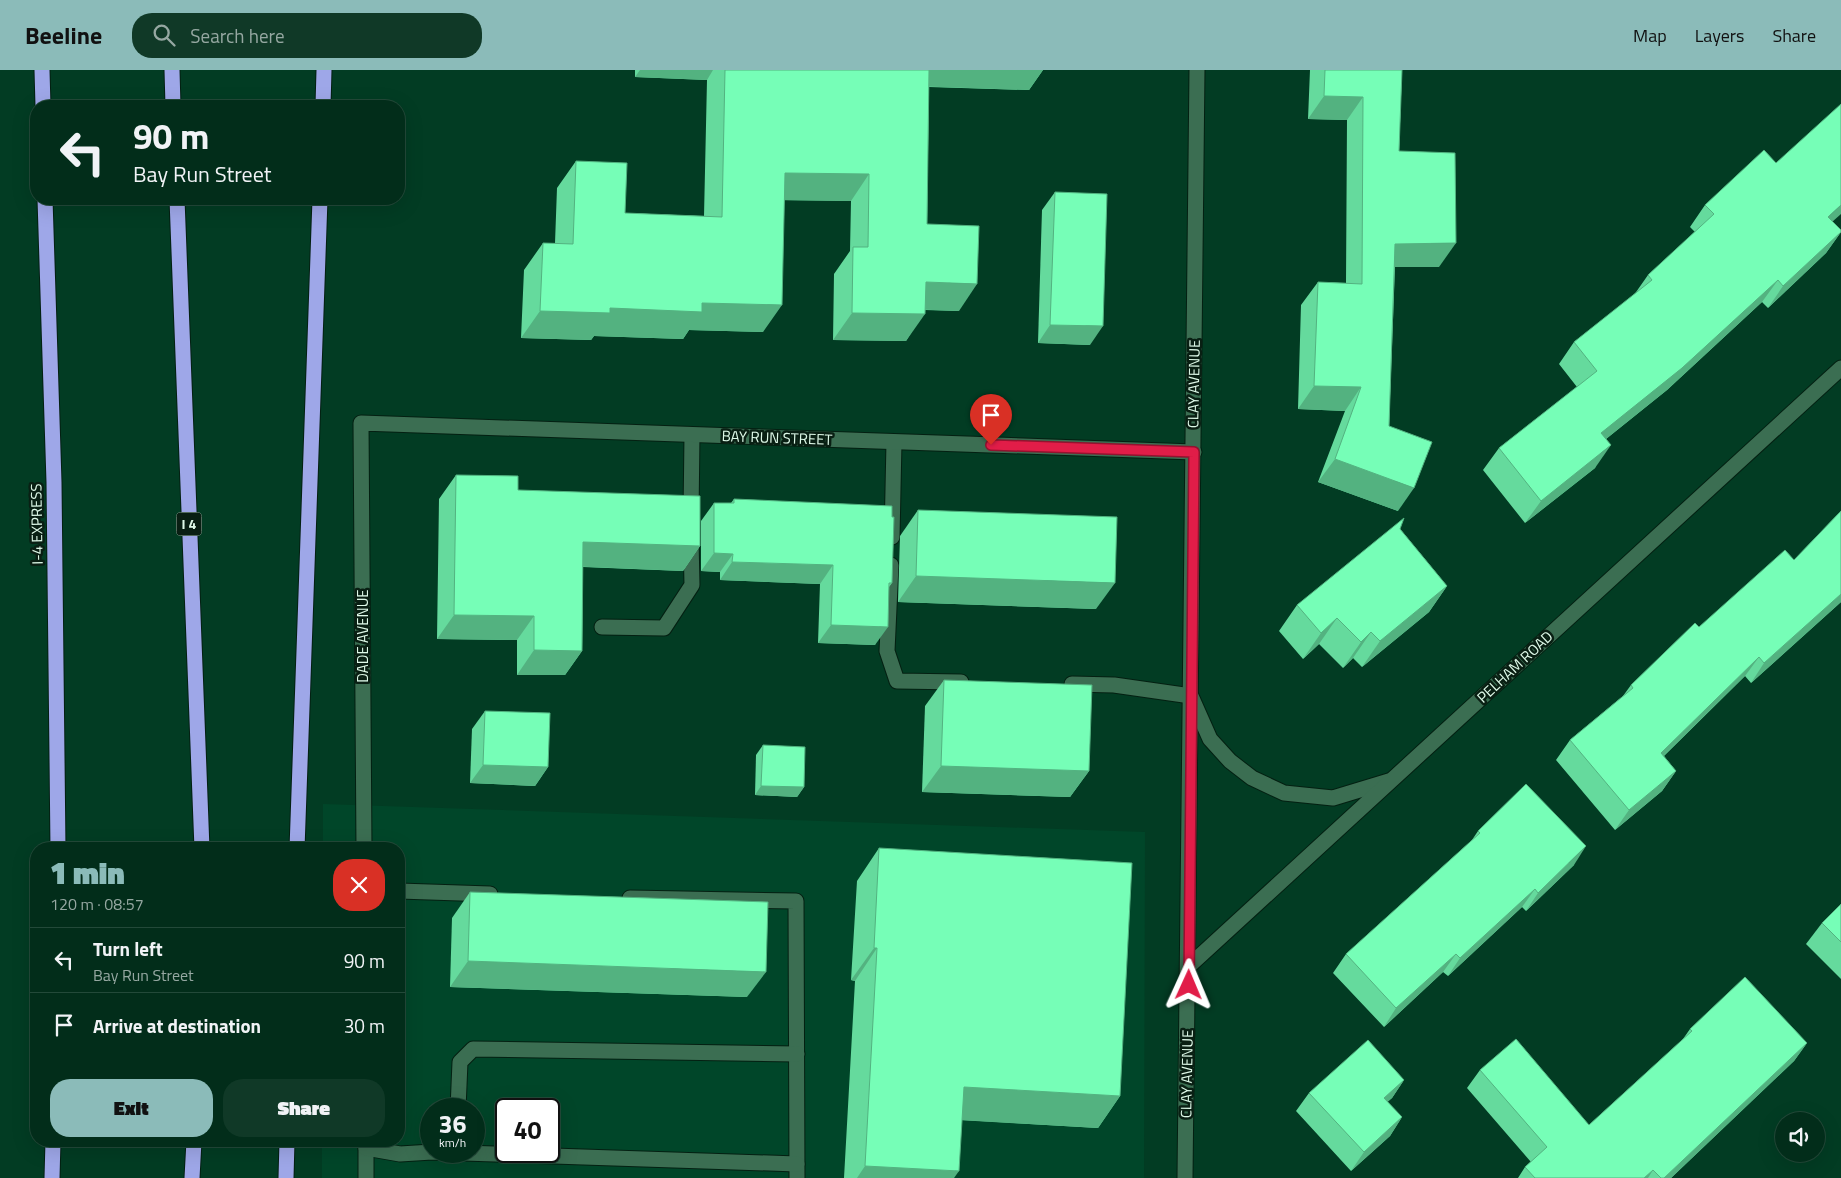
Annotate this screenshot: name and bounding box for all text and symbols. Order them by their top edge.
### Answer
search box [132,13,482,58]
text: Beeline [25,17,102,53]
icon: search [150,21,178,49]
text: Search here [190,21,285,50]
text: Map [1633,22,1667,49]
text: Layers [1695,22,1744,49]
text: Share [1772,22,1816,49]
text: 90 m [133,109,209,163]
icon: left [50,120,115,185]
text: Bay Run Street [133,157,271,191]
street label: CLAY AVENUE [1181,340,1206,428]
pin [970,394,1012,445]
icon: arrive [977,401,1005,429]
street label: BAY RUN STREET [721,424,833,451]
street label: I-4 EXPRESS [24,483,49,565]
road number: I 4 [176,512,202,536]
street label: DADE AVENUE [351,589,374,683]
street label: PELHAM ROAD [1471,625,1558,708]
text: 1 min [50,850,125,896]
button: close [333,859,385,911]
text: 120 m · 08:57 [50,892,144,916]
text: Turn left [93,934,163,963]
icon: left [50,946,78,974]
text: 90 m [344,946,385,975]
position arrow [1162,958,1214,1010]
text: Bay Run Street [93,963,194,987]
icon: arrive [50,1011,78,1039]
text: Arrive at destination [93,1011,261,1040]
text: 30 m [344,1011,385,1040]
street label: CLAY AVENUE [1174,1030,1199,1118]
button: Exit [50,1079,213,1137]
button: Share [223,1079,385,1137]
speed limit sign: 40 [495,1098,560,1163]
text: 36 [438,1105,467,1143]
map controls [1775,1112,1825,1162]
button: sound [1775,1112,1825,1162]
text: km/h [439,1133,466,1152]

